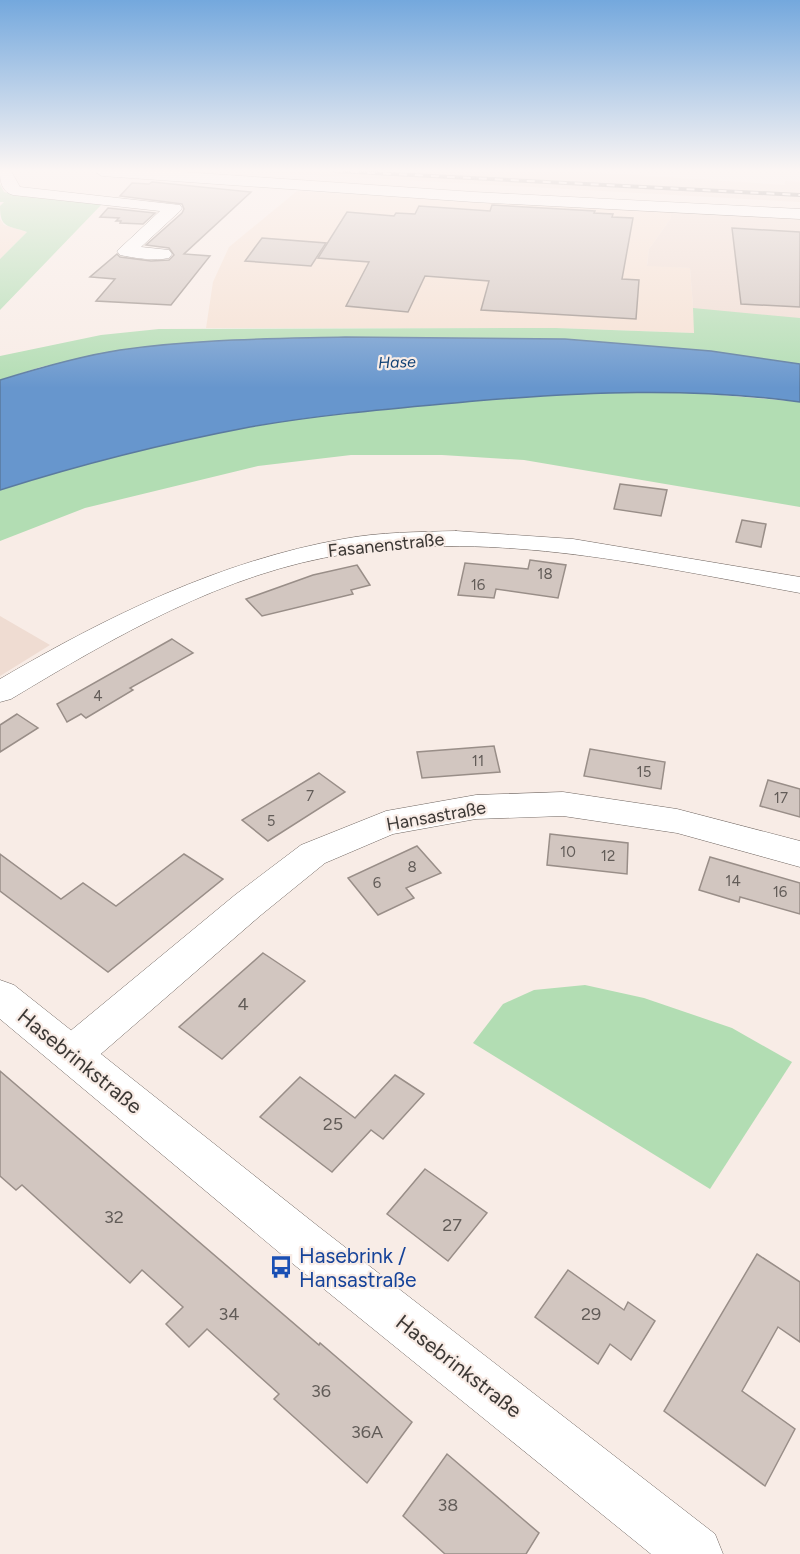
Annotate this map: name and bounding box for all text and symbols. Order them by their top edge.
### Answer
water label: Hase [378,352,416,372]
street label: Fasanenstraße [327,528,445,562]
house number: 18 [537,565,553,583]
house number: 16 [471,576,486,594]
house number: 4 [93,687,103,705]
house number: 11 [472,752,484,770]
house number: 15 [637,763,651,781]
house number: 7 [306,787,314,805]
house number: 17 [774,789,788,807]
street label: Hansastraße [384,796,488,836]
house number: 5 [267,812,275,830]
house number: 10 [560,843,576,861]
house number: 12 [601,847,615,865]
house number: 8 [407,858,417,876]
house number: 14 [725,872,741,890]
house number: 6 [373,874,382,892]
house number: 16 [773,883,788,901]
house number: 4 [237,993,249,1015]
street label: Hasebrinkstraße [13,1003,147,1119]
house number: 25 [323,1113,343,1135]
house number: 32 [104,1206,124,1228]
house number: 27 [442,1214,462,1236]
place label: Hasebrink / Hansastraße [299,1243,417,1292]
bus stop icon: Hasebrink / Hansastraße [268,1254,294,1280]
house number: 34 [219,1303,239,1325]
house number: 29 [581,1303,601,1325]
street label: Hasebrinkstraße [391,1309,527,1423]
house number: 36 [311,1380,331,1402]
house number: 36A [351,1421,383,1443]
house number: 38 [438,1494,458,1516]

